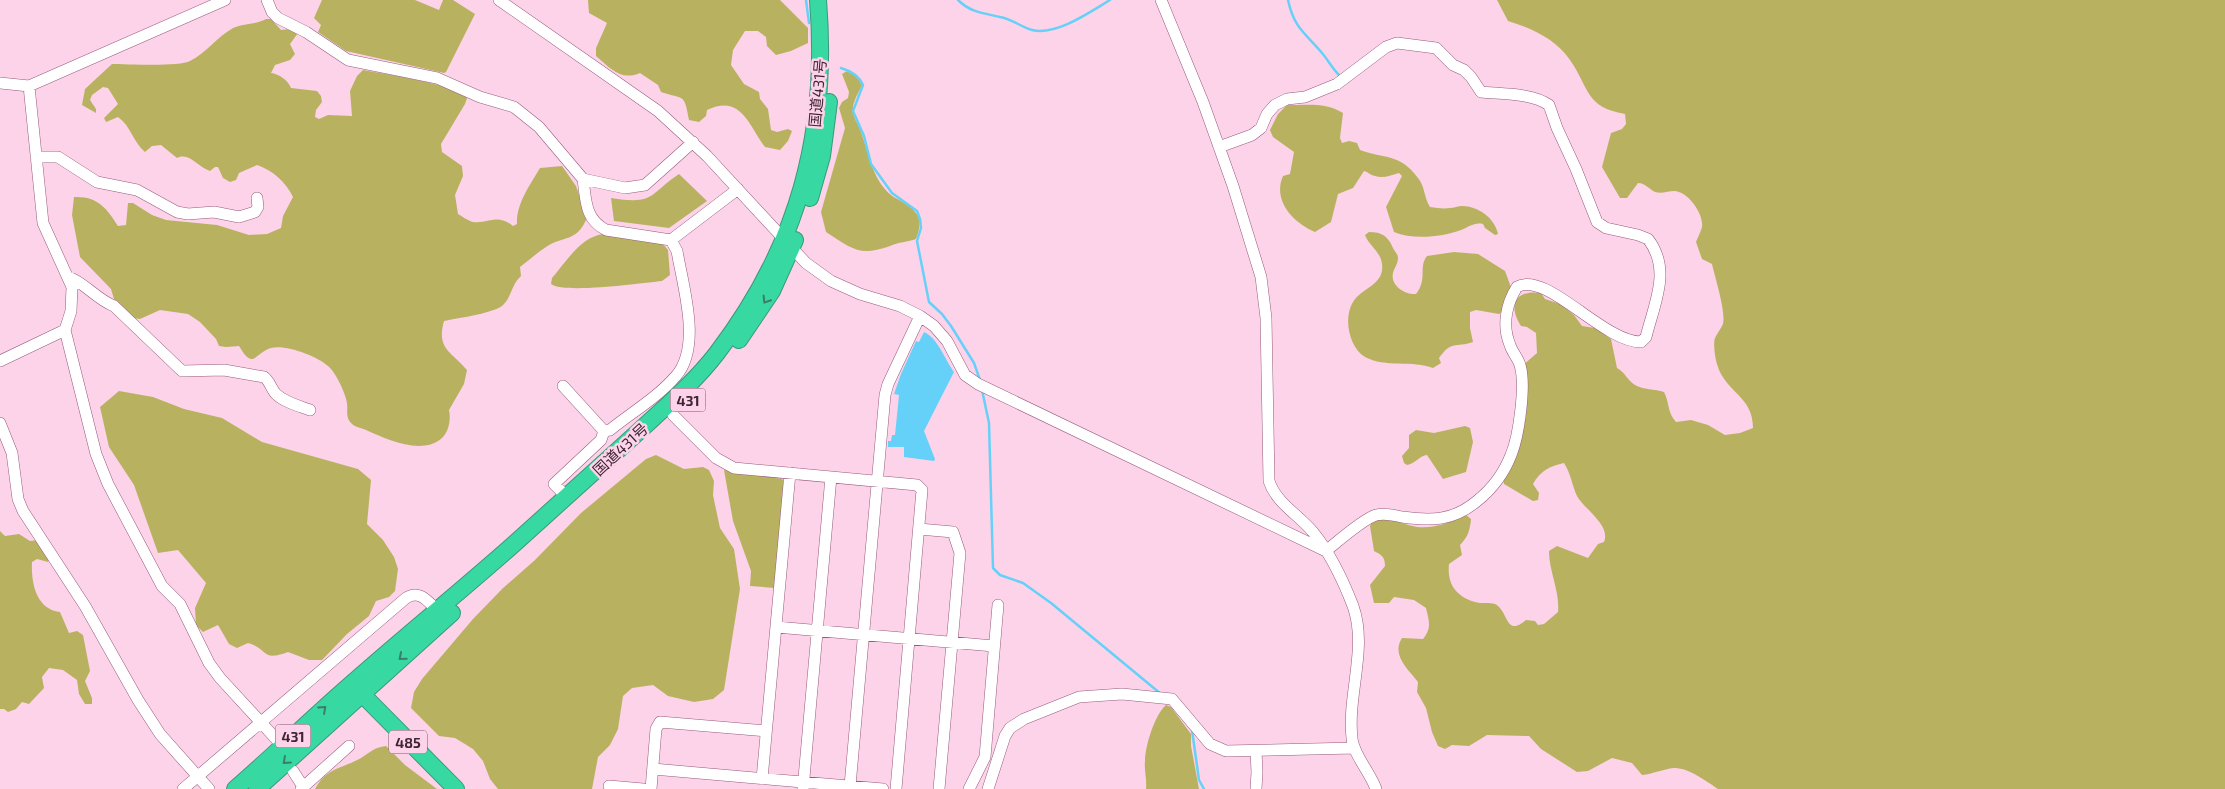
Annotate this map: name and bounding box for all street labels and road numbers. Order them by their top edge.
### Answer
street label: 国道431号 [805,58,829,128]
road number: 431 [670,388,706,412]
street label: 国道431号 [589,419,651,479]
road number: 431 [276,724,310,748]
road number: 485 [389,730,427,754]

